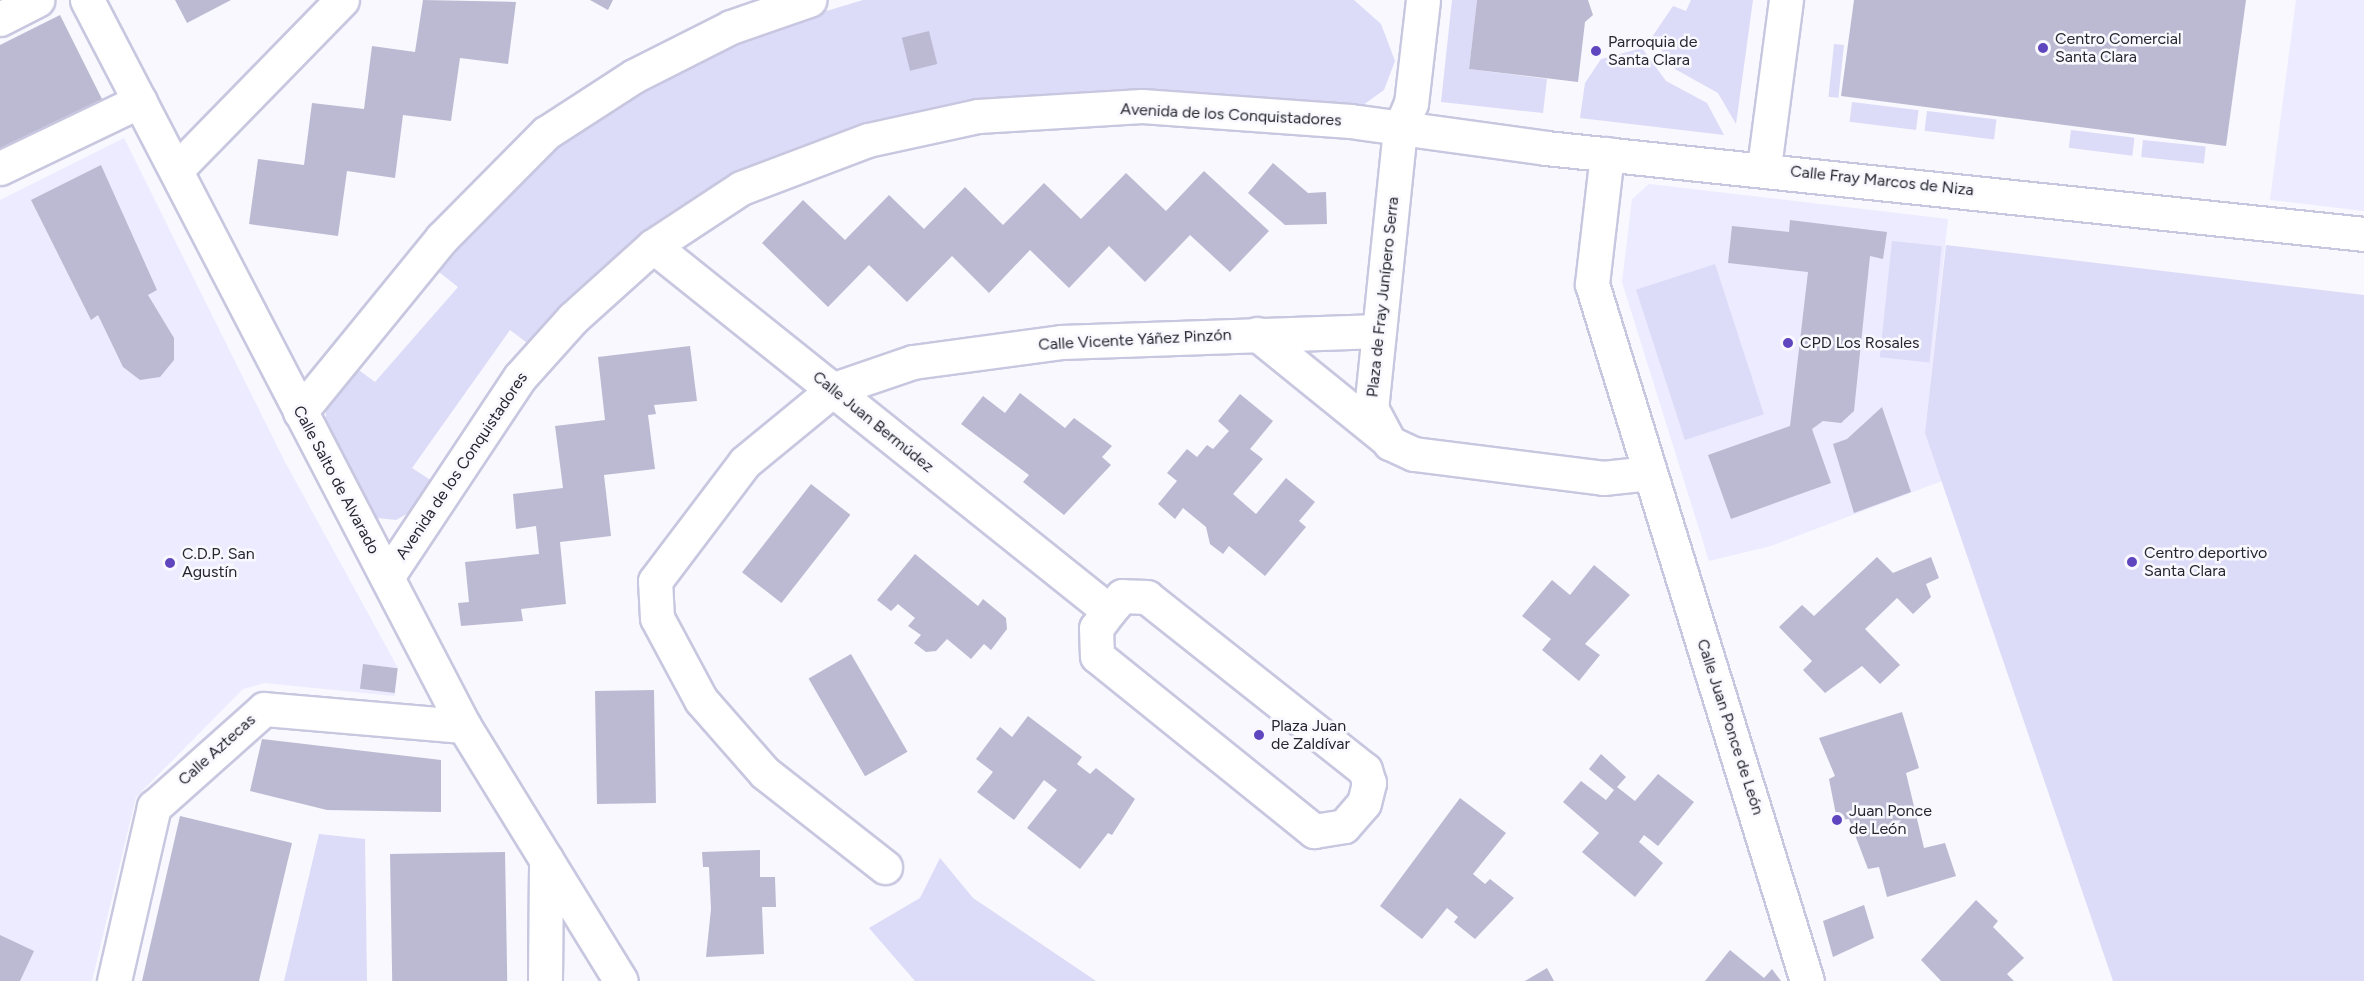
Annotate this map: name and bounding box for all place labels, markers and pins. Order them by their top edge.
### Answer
place label: Centro Comercial Santa Clara [2055,29,2182,67]
place label: Parroquia de Santa Clara [1608,32,1697,70]
marker: Centro Comercial Santa Clara [2036,41,2050,55]
marker: Parroquia de Santa Clara [1589,44,1603,58]
place label: CPD Los Rosales [1800,333,1919,353]
marker: CPD Los Rosales [1781,336,1795,350]
place label: Centro deportivo Santa Clara [2144,543,2267,581]
place label: C.D.P. San Agustín [182,544,255,582]
marker: Centro deportivo Santa Clara [2125,555,2139,569]
marker: C.D.P. San Agustín [163,556,177,570]
place label: Plaza Juan de Zaldívar [1271,716,1350,754]
marker: Plaza Juan de Zaldívar [1252,728,1266,742]
place label: Juan Ponce de León [1849,801,1932,839]
marker: Juan Ponce de León [1830,813,1844,827]

